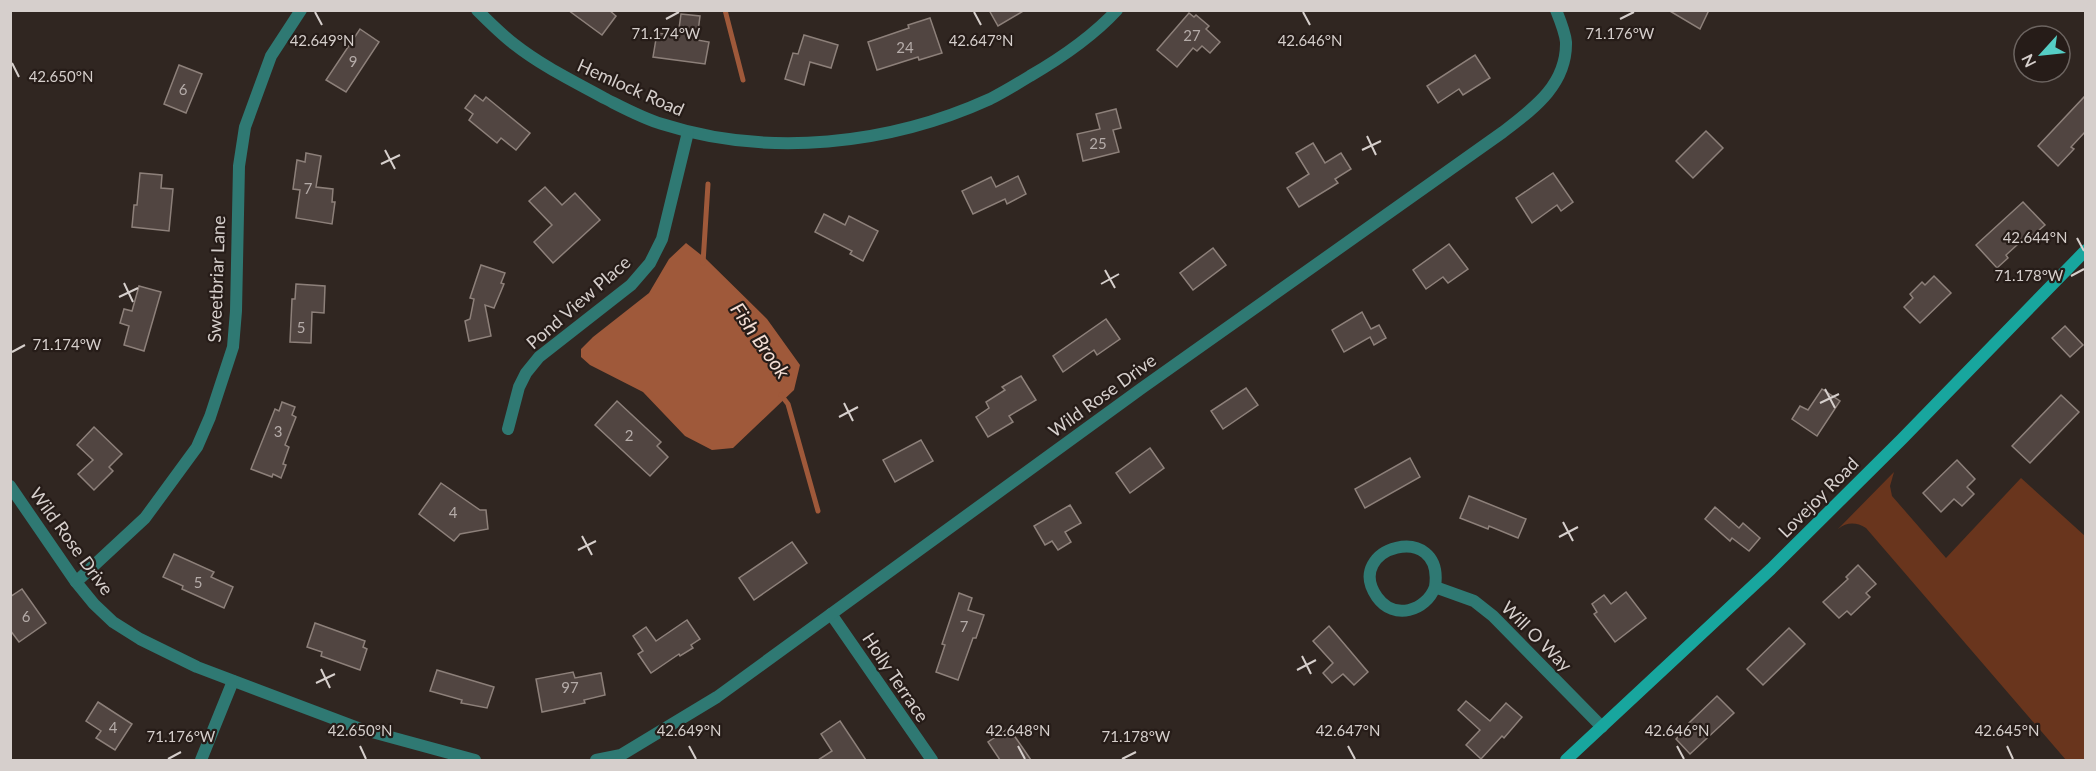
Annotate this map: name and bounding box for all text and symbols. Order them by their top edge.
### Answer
text: 71.174°W [632,24,701,42]
text: 71.176°W [1586,24,1655,42]
north arrow [2012,24,2072,84]
house number: 27 [1183,26,1201,44]
text: 42.649°N [290,31,354,49]
text: 42.647°N [949,31,1013,49]
text: 42.646°N [1278,31,1342,49]
house number: 24 [896,38,914,56]
text: N [2017,51,2039,71]
house number: 9 [349,52,357,70]
street label: Hemlock Road [574,54,688,120]
text: 42.650°N [29,67,93,85]
house number: 6 [179,80,188,98]
house number: 25 [1089,134,1107,152]
house number: 7 [304,179,313,197]
street label: Sweetbriar Lane [203,215,229,343]
text: 42.644°N [2003,228,2067,246]
street label: Pond View Place [521,251,635,353]
text: 71.178°W [1995,266,2064,284]
water label: Fish Brook [726,298,796,383]
house number: 5 [297,318,305,336]
text: 71.174°W [33,335,102,353]
street label: Wild Rose Drive [1044,349,1160,441]
house number: 3 [274,422,282,440]
house number: 2 [625,426,633,444]
street label: Lovejoy Road [1773,452,1863,542]
street label: Wild Rose Drive [26,483,118,599]
house number: 4 [449,503,458,521]
house number: 5 [194,573,202,591]
street label: Will O Way [1497,596,1577,676]
house number: 6 [22,607,31,625]
house number: 7 [960,617,969,635]
street label: Holly Terrace [858,628,934,726]
house number: 97 [561,678,579,696]
house number: 4 [109,718,118,736]
text: 42.650°N [328,721,392,739]
text: 42.649°N [657,721,721,739]
text: 42.648°N [986,721,1050,739]
text: 42.647°N [1316,721,1380,739]
text: 42.646°N [1645,721,1709,739]
text: 42.645°N [1975,721,2039,739]
text: 71.176°W [147,727,216,745]
text: 71.178°W [1102,727,1171,745]

